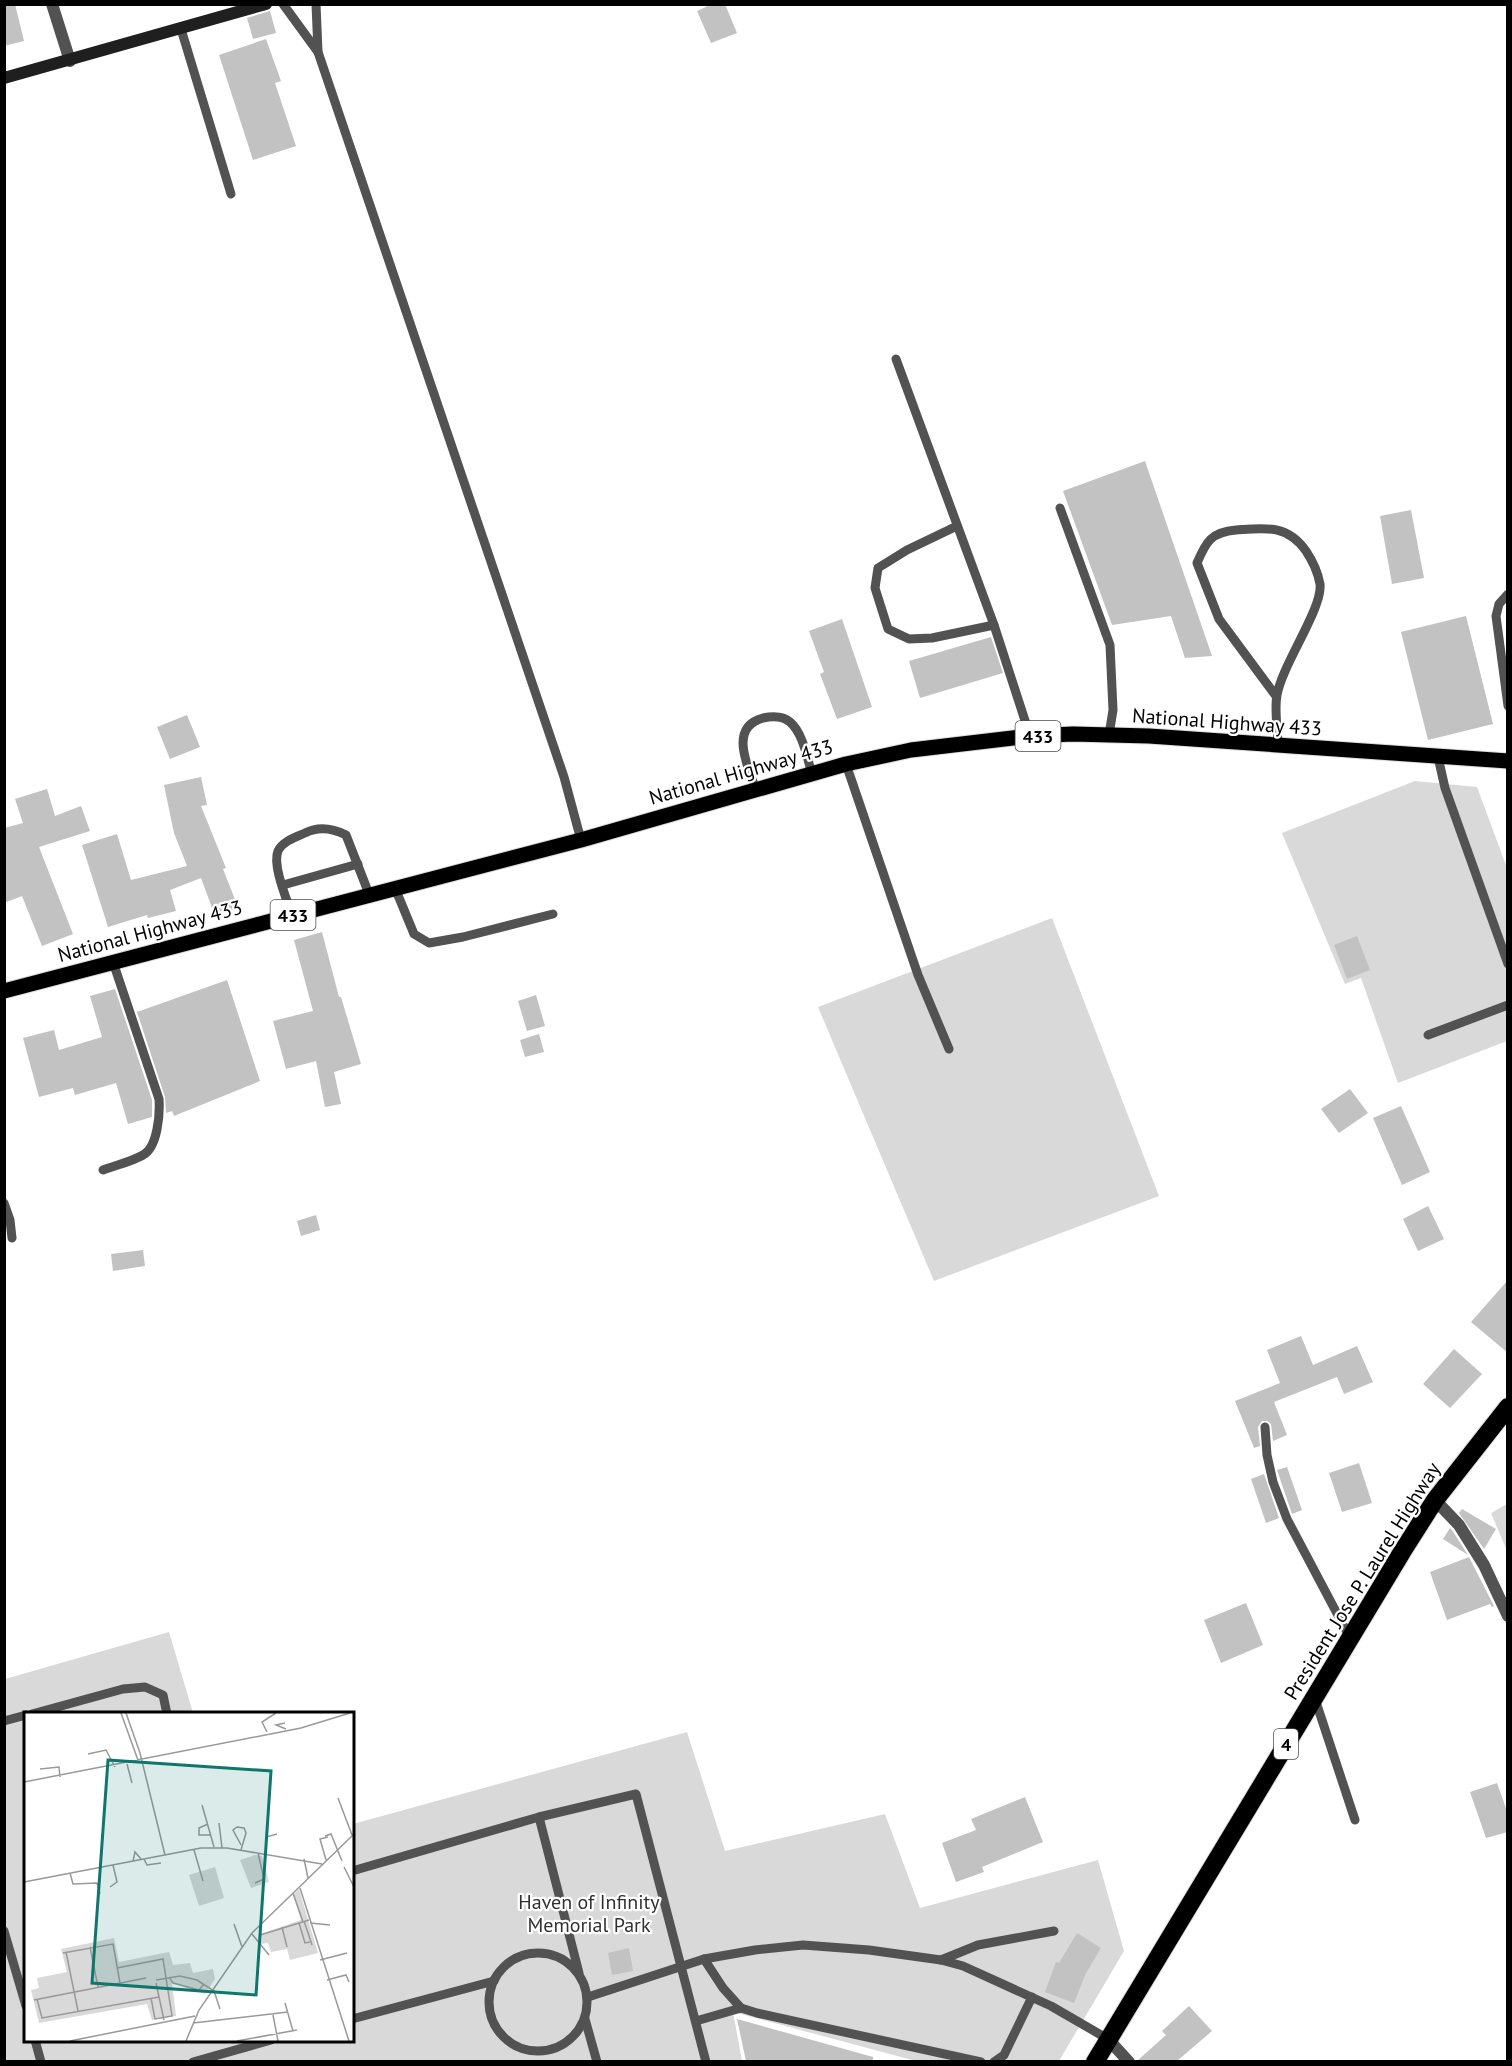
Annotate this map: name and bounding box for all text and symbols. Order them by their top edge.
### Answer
street label: National Highway 433 [1131,702,1323,742]
road number: 433 [1016,721,1060,751]
street label: National Highway 433 [646,733,836,811]
street label: National Highway 433 [55,894,245,968]
road number: 433 [270,900,316,930]
street label: President Jose P. Laurel Highway [1278,1457,1446,1705]
inset map [24,1712,354,2042]
road number: 4 [1274,1729,1298,1759]
park label: Haven of Infinity Memorial Park [518,1889,660,1938]

